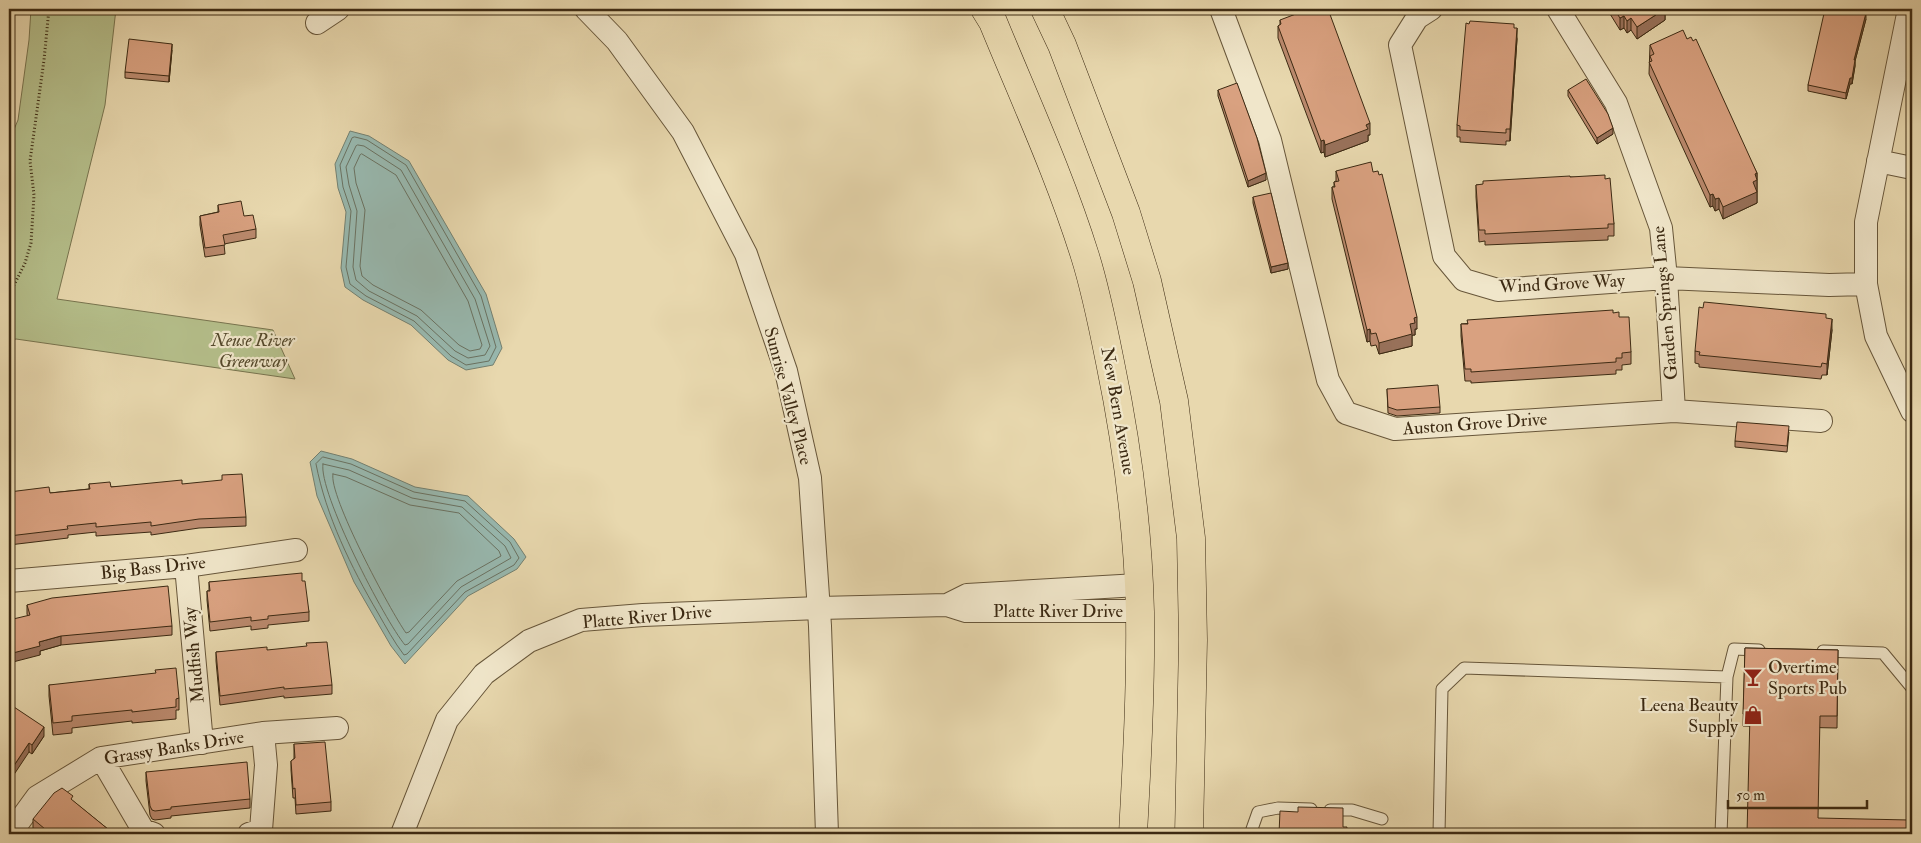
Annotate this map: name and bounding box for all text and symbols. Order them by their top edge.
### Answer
street label: Garden Springs Lane [1647,225,1683,381]
street label: Wind Grove Way [1497,269,1627,299]
street label: Sunrise Valley Place [759,325,818,468]
park label: Neuse River Greenway [210,329,296,373]
street label: New Bern Avenue [1095,345,1141,477]
street label: Auston Grove Drive [1401,407,1548,441]
street label: Big Bass Drive [99,551,207,585]
street label: Platte River Drive [581,600,713,634]
street label: Platte River Drive [993,600,1123,623]
street label: Mudfish Way [178,605,210,704]
place label: Overtime Sports Pub [1768,656,1847,700]
bar icon: Overtime Sports Pub [1742,666,1764,688]
place label: Leena Beauty Supply [1640,694,1739,738]
shop icon: Leena Beauty Supply [1742,704,1764,726]
street label: Grassy Banks Drive [102,726,246,770]
scale bar [1728,778,1867,810]
text: 50 m [1736,786,1765,805]

